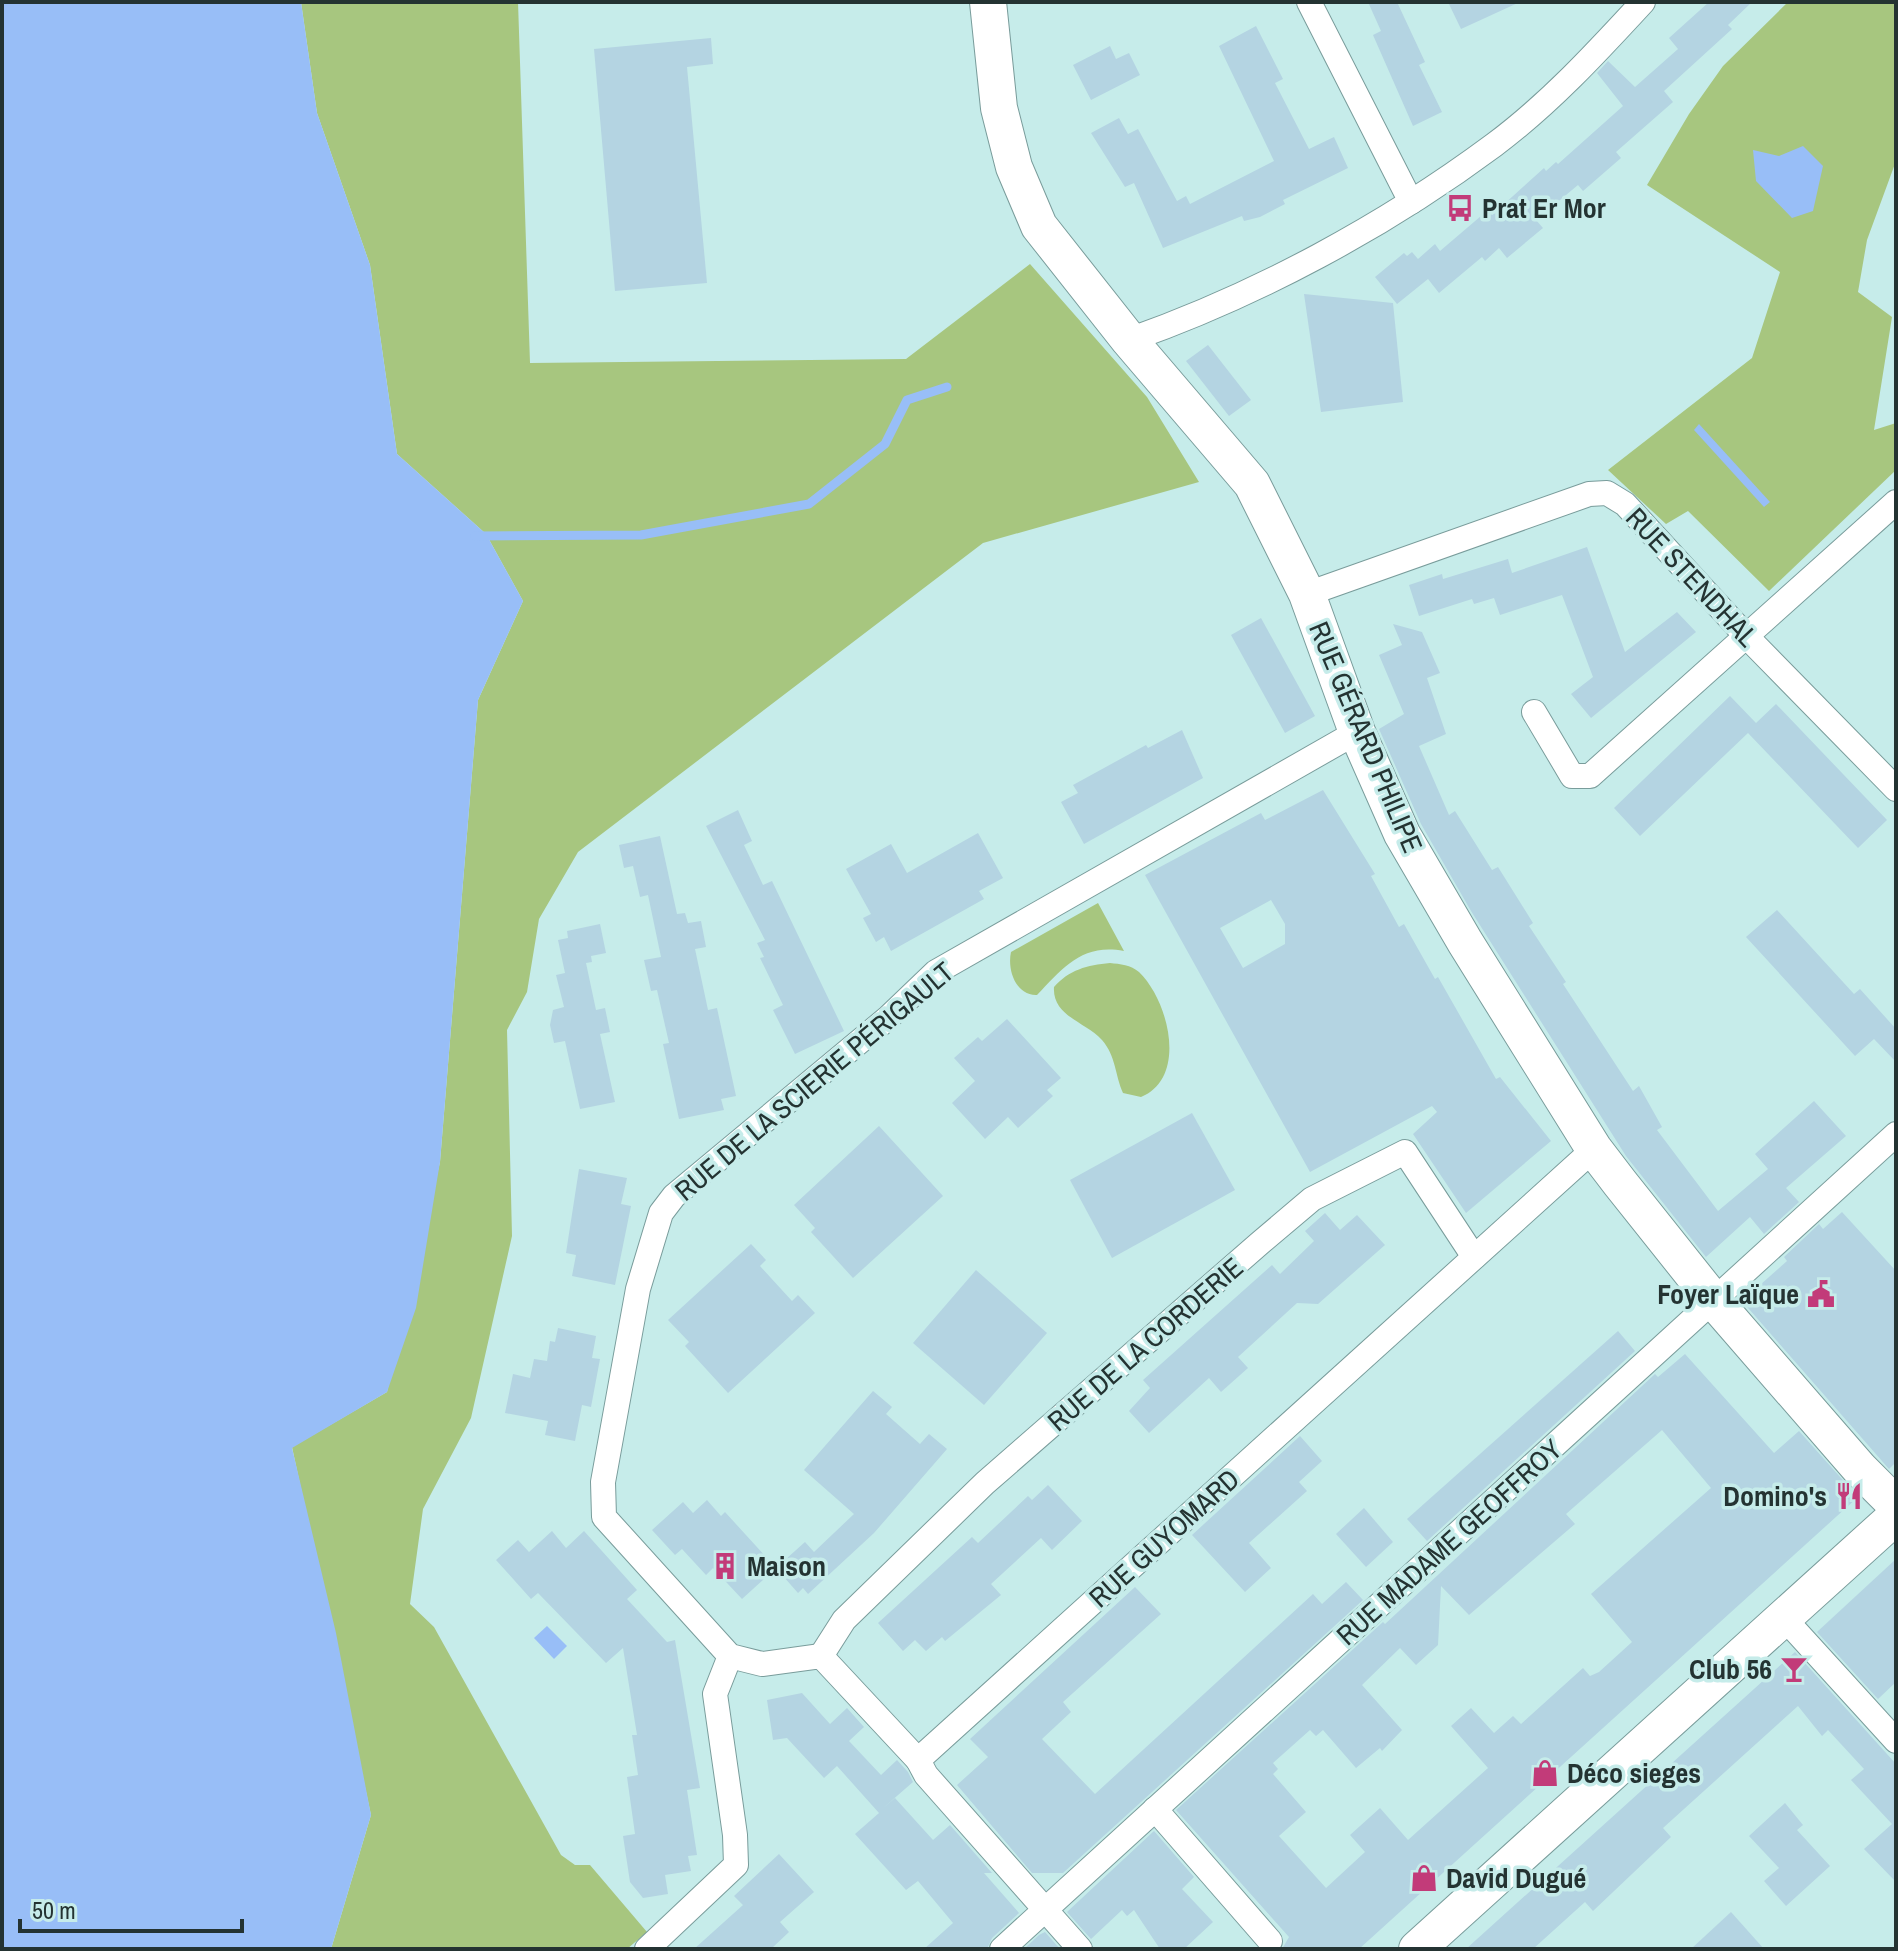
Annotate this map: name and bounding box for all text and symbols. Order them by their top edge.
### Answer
place label: Prat Er Mor [1482,189,1606,227]
bus stop icon: Prat Er Mor [1445,193,1475,223]
street label: RUE STENDHAL [1618,499,1767,655]
street label: RUE GÉRARD PHILIPE [1300,616,1432,858]
street label: RUE DE LA SCIERIE PÉRIGAULT [667,953,961,1209]
street label: RUE DE LA CORDERIE [1039,1248,1251,1440]
place label: Foyer Laïque [1657,1275,1799,1313]
public building icon: Foyer Laïque [1806,1279,1836,1309]
street label: RUE MADAME GEOFFROY [1328,1430,1570,1653]
street label: RUE GUYOMARD [1081,1460,1247,1616]
place label: Domino's [1723,1477,1827,1515]
restaurant icon: Domino's [1834,1481,1864,1511]
place label: Maison [747,1547,826,1585]
building icon: Maison [710,1551,740,1581]
place label: Club 56 [1689,1650,1772,1688]
bar icon: Club 56 [1779,1654,1809,1684]
place label: Déco sieges [1567,1754,1701,1792]
shop icon: Déco sieges [1530,1758,1560,1788]
place label: David Dugué [1446,1859,1586,1897]
shop icon: David Dugué [1409,1863,1439,1893]
scale bar [20,1883,242,1933]
text: 50 m [32,1894,76,1926]

